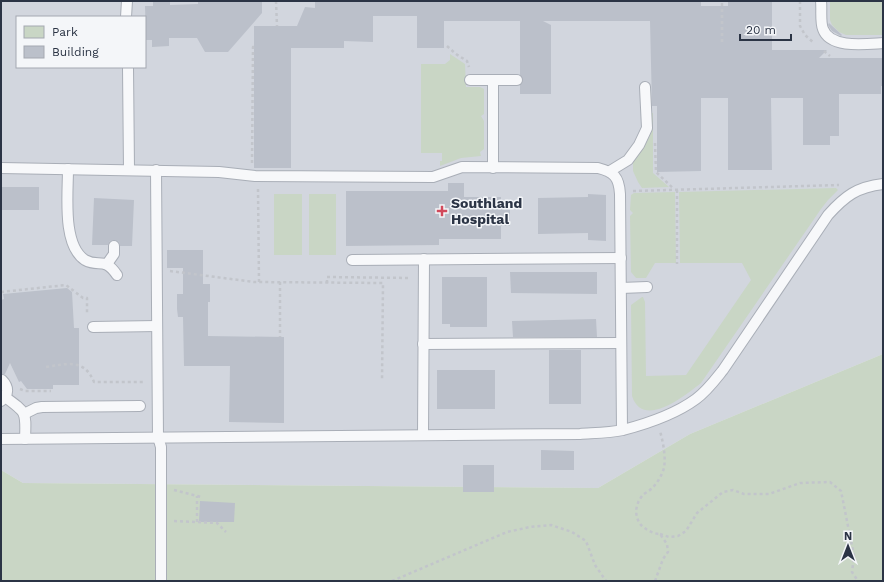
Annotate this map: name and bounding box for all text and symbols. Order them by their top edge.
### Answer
legend [16,16,146,68]
scale bar [740,16,791,42]
text: 20 m [746,23,776,37]
text: Park [52,25,78,39]
text: Building [52,45,99,59]
place label: Southland Hospital [451,195,522,227]
marker: Southland Hospital [436,205,448,217]
north arrow [828,526,868,566]
text: N [844,530,852,543]

